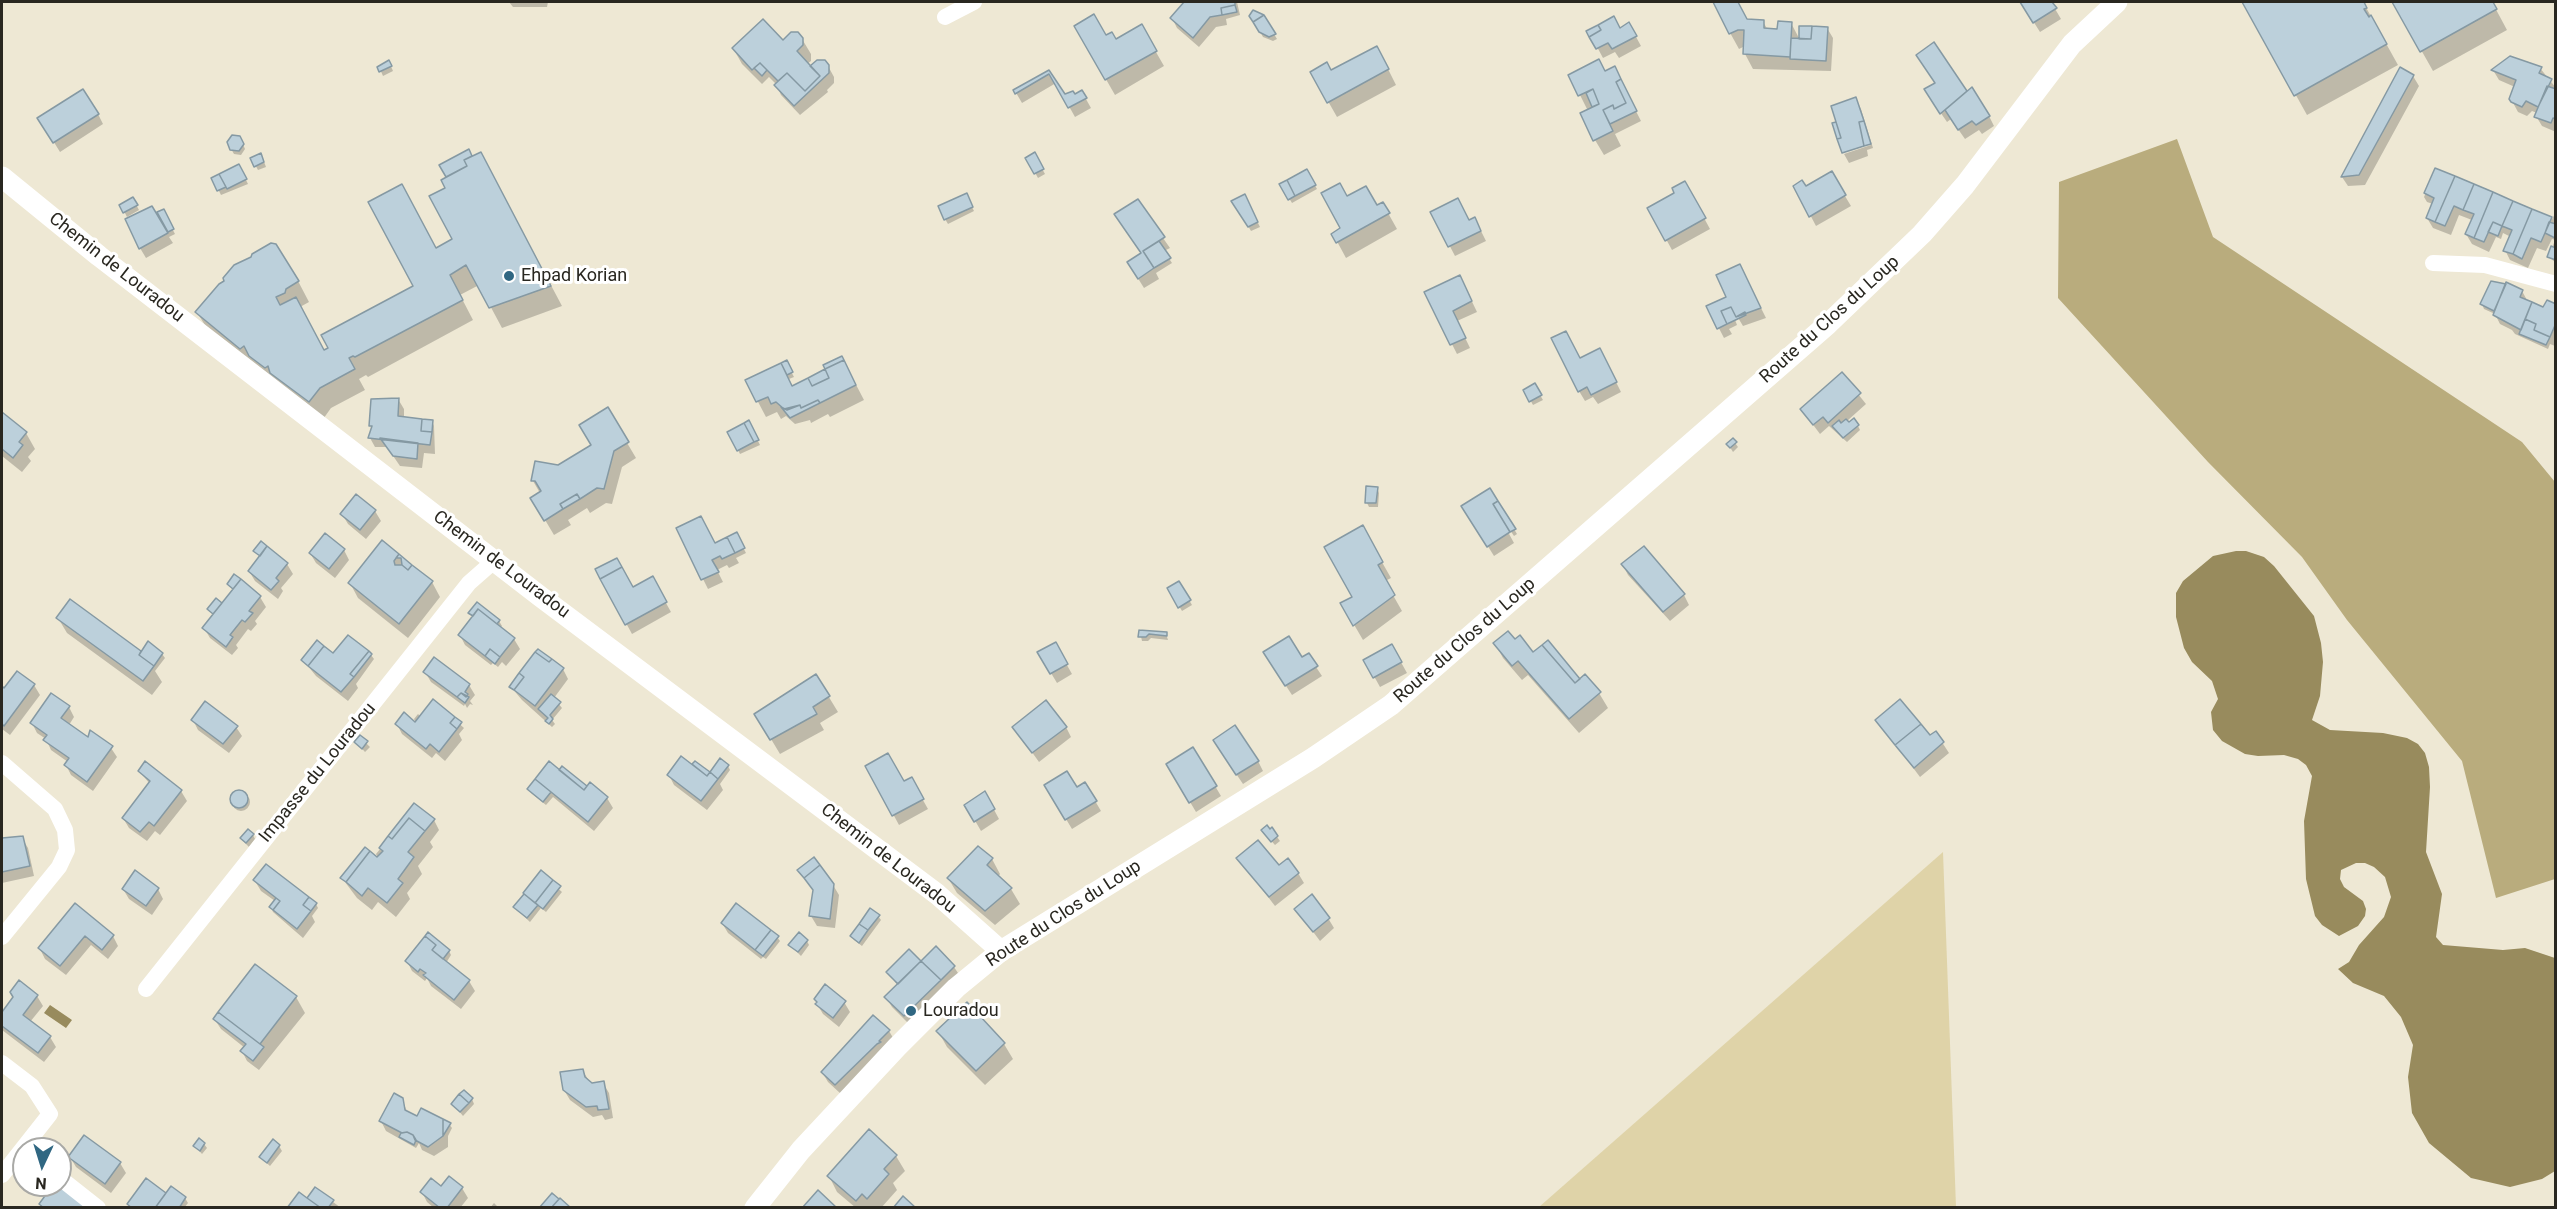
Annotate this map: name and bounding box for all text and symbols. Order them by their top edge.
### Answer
street label: Chemin de Louradou [44,208,188,328]
street label: Route du Clos du Loup [1756,252,1904,388]
place label: Ehpad Korian [521,265,627,287]
marker: Ehpad Korian [502,269,516,283]
street label: Chemin de Louradou [428,507,574,623]
street label: Route du Clos du Loup [1390,574,1540,708]
street label: Impasse du Louradou [255,699,381,847]
street label: Chemin de Louradou [816,799,960,919]
street label: Route du Clos du Loup [982,856,1146,972]
place label: Louradou [923,1000,999,1022]
marker: Louradou [904,1004,918,1018]
north arrow [12,1137,72,1197]
text: N [35,1174,47,1193]

